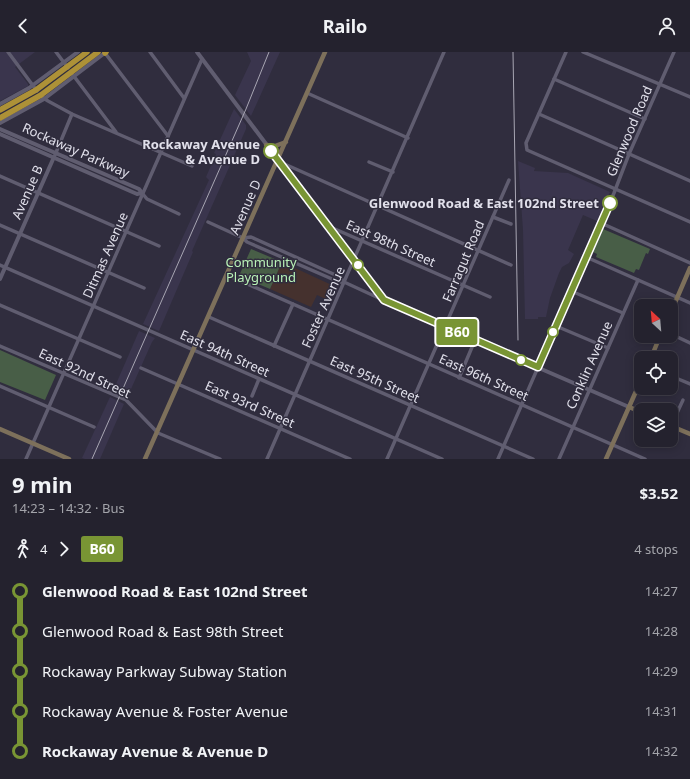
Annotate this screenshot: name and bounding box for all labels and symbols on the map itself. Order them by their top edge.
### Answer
street label: Glenwood Road [602,83,656,179]
street label: Rockaway Parkway [20,118,133,182]
place label: Rockaway Avenue & Avenue D [142,135,260,168]
marker: Rockaway Avenue & Avenue D [263,143,279,159]
street label: Avenue B [7,162,47,222]
street label: Avenue D [225,177,265,237]
place label: Glenwood Road & East 102nd Street [369,194,599,212]
marker: Glenwood Road & East 102nd Street [602,195,618,211]
street label: Ditmas Avenue [78,209,132,301]
street label: East 98th Street [343,215,439,271]
street label: Farragut Road [438,217,488,305]
park label: Community Playground [225,253,297,286]
unlabelled marker [352,259,364,271]
street label: Foster Avenue [297,263,349,351]
north arrow [634,299,678,343]
street label: Conklin Avenue [561,318,617,412]
line badge: B60 [434,319,480,345]
street label: East 94th Street [177,325,273,381]
unlabelled marker [547,326,559,338]
street label: East 92nd Street [36,344,134,402]
street label: East 96th Street [436,349,532,405]
street label: East 95th Street [327,351,423,407]
unlabelled marker [515,354,527,366]
street label: East 93rd Street [202,376,298,432]

